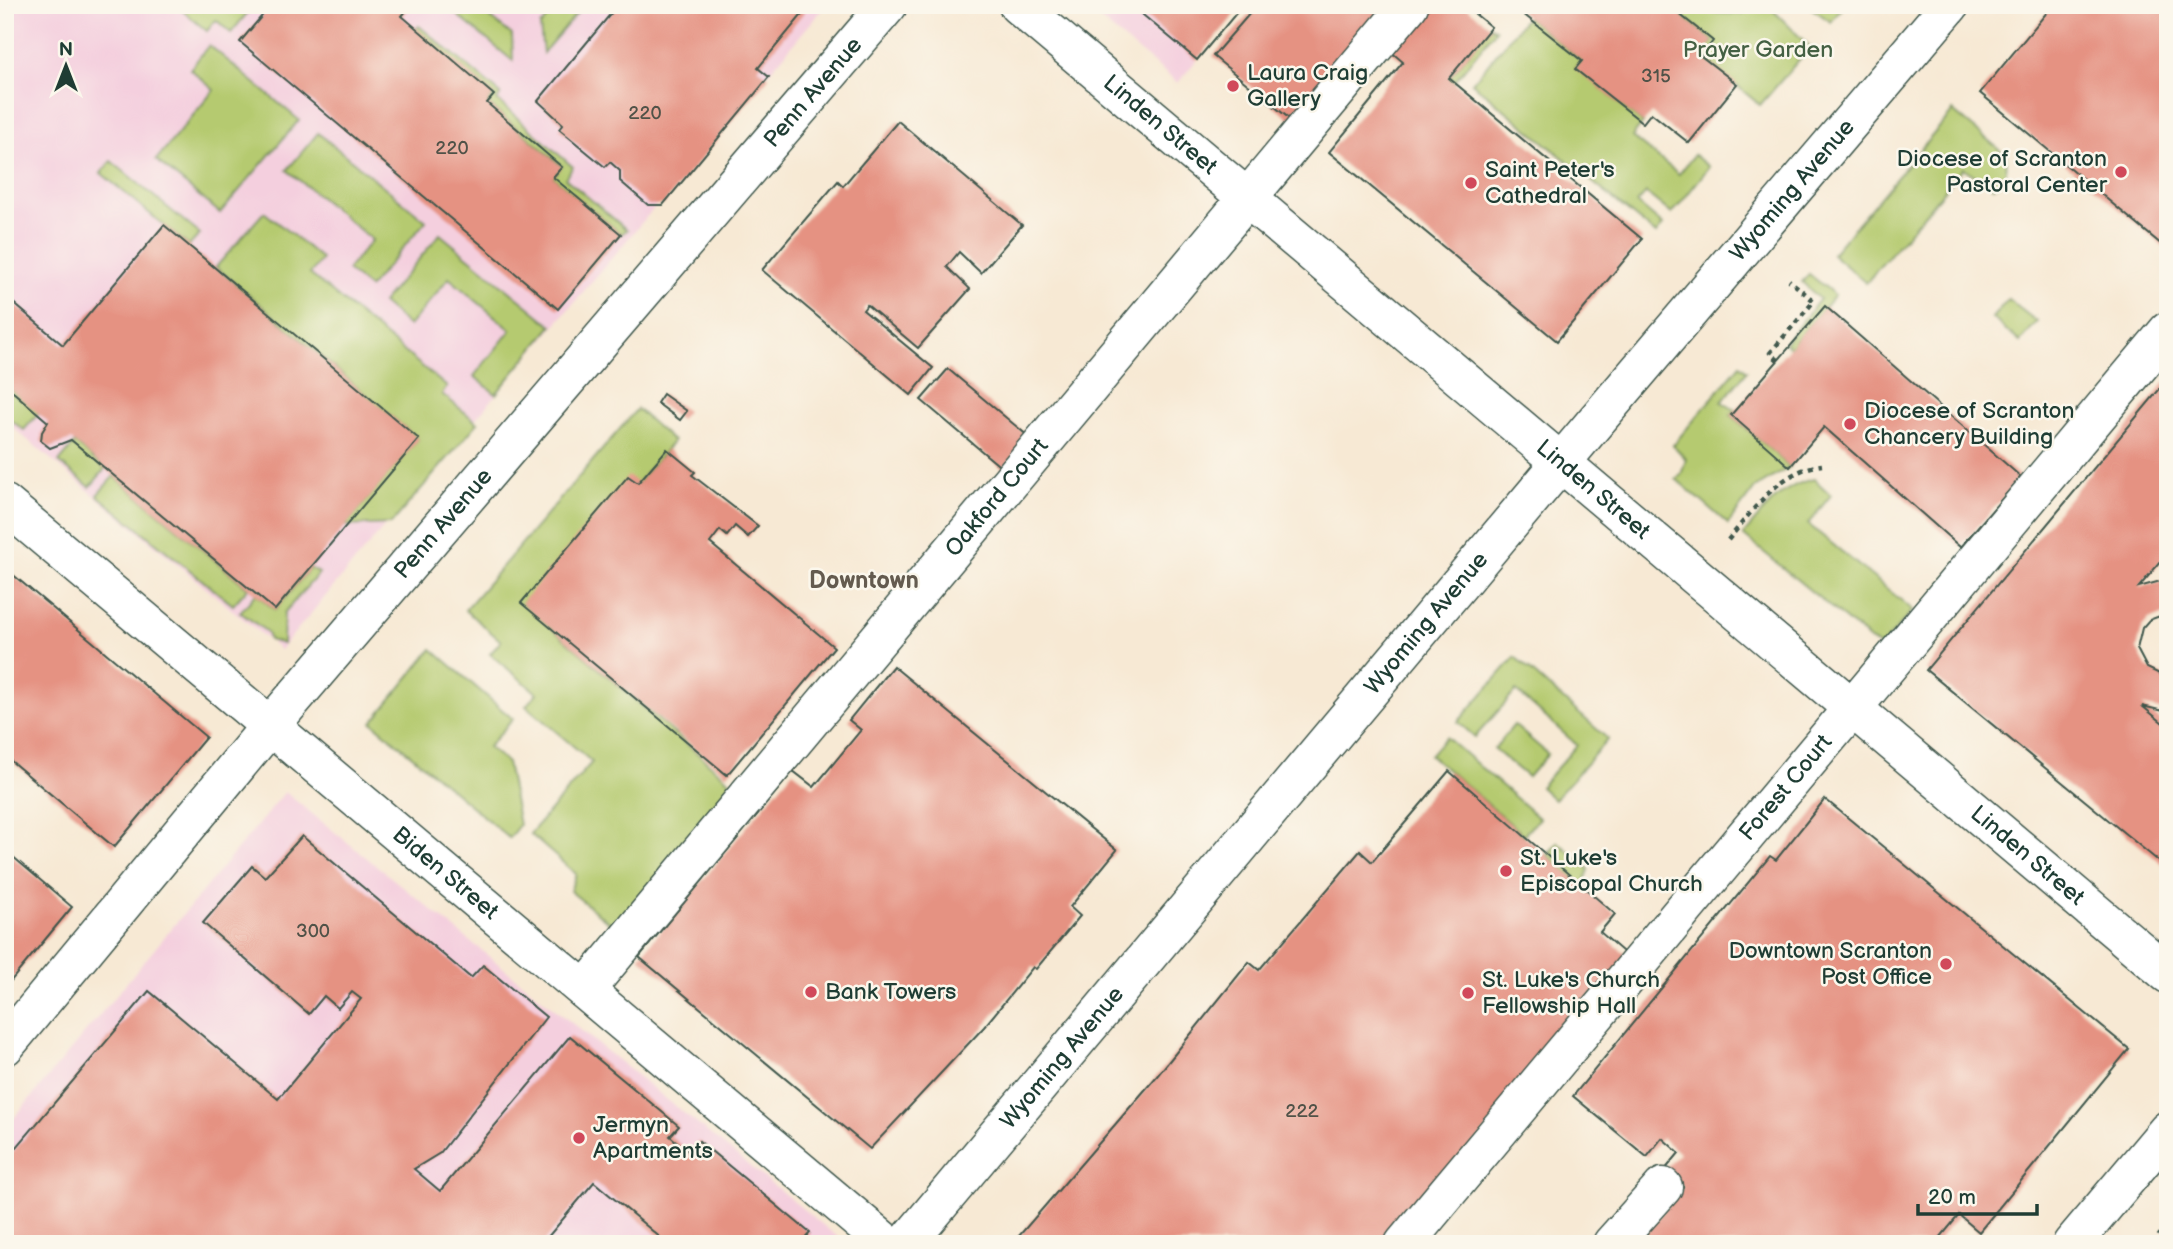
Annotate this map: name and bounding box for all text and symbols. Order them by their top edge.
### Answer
street label: Penn Avenue [758,31,868,153]
north arrow [32,32,102,102]
park label: Prayer Garden [1683,36,1833,64]
text: N [59,39,73,62]
place label: Laura Craig Gallery [1247,59,1368,113]
house number: 315 [1641,65,1671,88]
street label: Linden Street [1098,69,1223,181]
marker: Laura Craig Gallery [1225,78,1241,94]
house number: 220 [628,102,662,125]
street label: Wyoming Avenue [1724,113,1861,267]
house number: 220 [435,137,469,160]
place label: Diocese of Scranton Pastoral Center [1896,145,2108,199]
place label: Saint Peter's Cathedral [1485,156,1615,210]
marker: Diocese of Scranton Pastoral Center [2113,164,2129,180]
marker: Saint Peter's Cathedral [1463,175,1479,191]
place label: Diocese of Scranton Chancery Building [1864,397,2075,451]
marker: Diocese of Scranton Chancery Building [1842,416,1858,432]
street label: Oakford Court [939,433,1054,562]
street label: Linden Street [1530,434,1656,545]
street label: Penn Avenue [388,463,499,585]
street label: Wyoming Avenue [1359,546,1494,700]
district label: Downtown [809,566,919,595]
street label: Forest Court [1733,729,1838,846]
street label: Linden Street [1965,800,2090,911]
street label: Biden Street [387,821,504,926]
place label: St. Luke's Episcopal Church [1520,844,1703,898]
marker: St. Luke's Episcopal Church [1498,863,1514,879]
house number: 300 [296,920,330,943]
place label: Downtown Scranton Post Office [1728,937,1932,991]
marker: Downtown Scranton Post Office [1938,956,1954,972]
place label: St. Luke's Church Fellowship Hall [1482,966,1660,1020]
place label: Bank Towers [825,978,956,1006]
street label: Wyoming Avenue [994,981,1130,1135]
marker: Bank Towers [803,984,819,1000]
marker: St. Luke's Church Fellowship Hall [1460,985,1476,1001]
house number: 222 [1285,1100,1320,1123]
place label: Jermyn Apartments [593,1111,713,1165]
marker: Jermyn Apartments [571,1130,587,1146]
scale bar [1918,1172,2036,1216]
text: 20 m [1928,1185,1976,1210]

